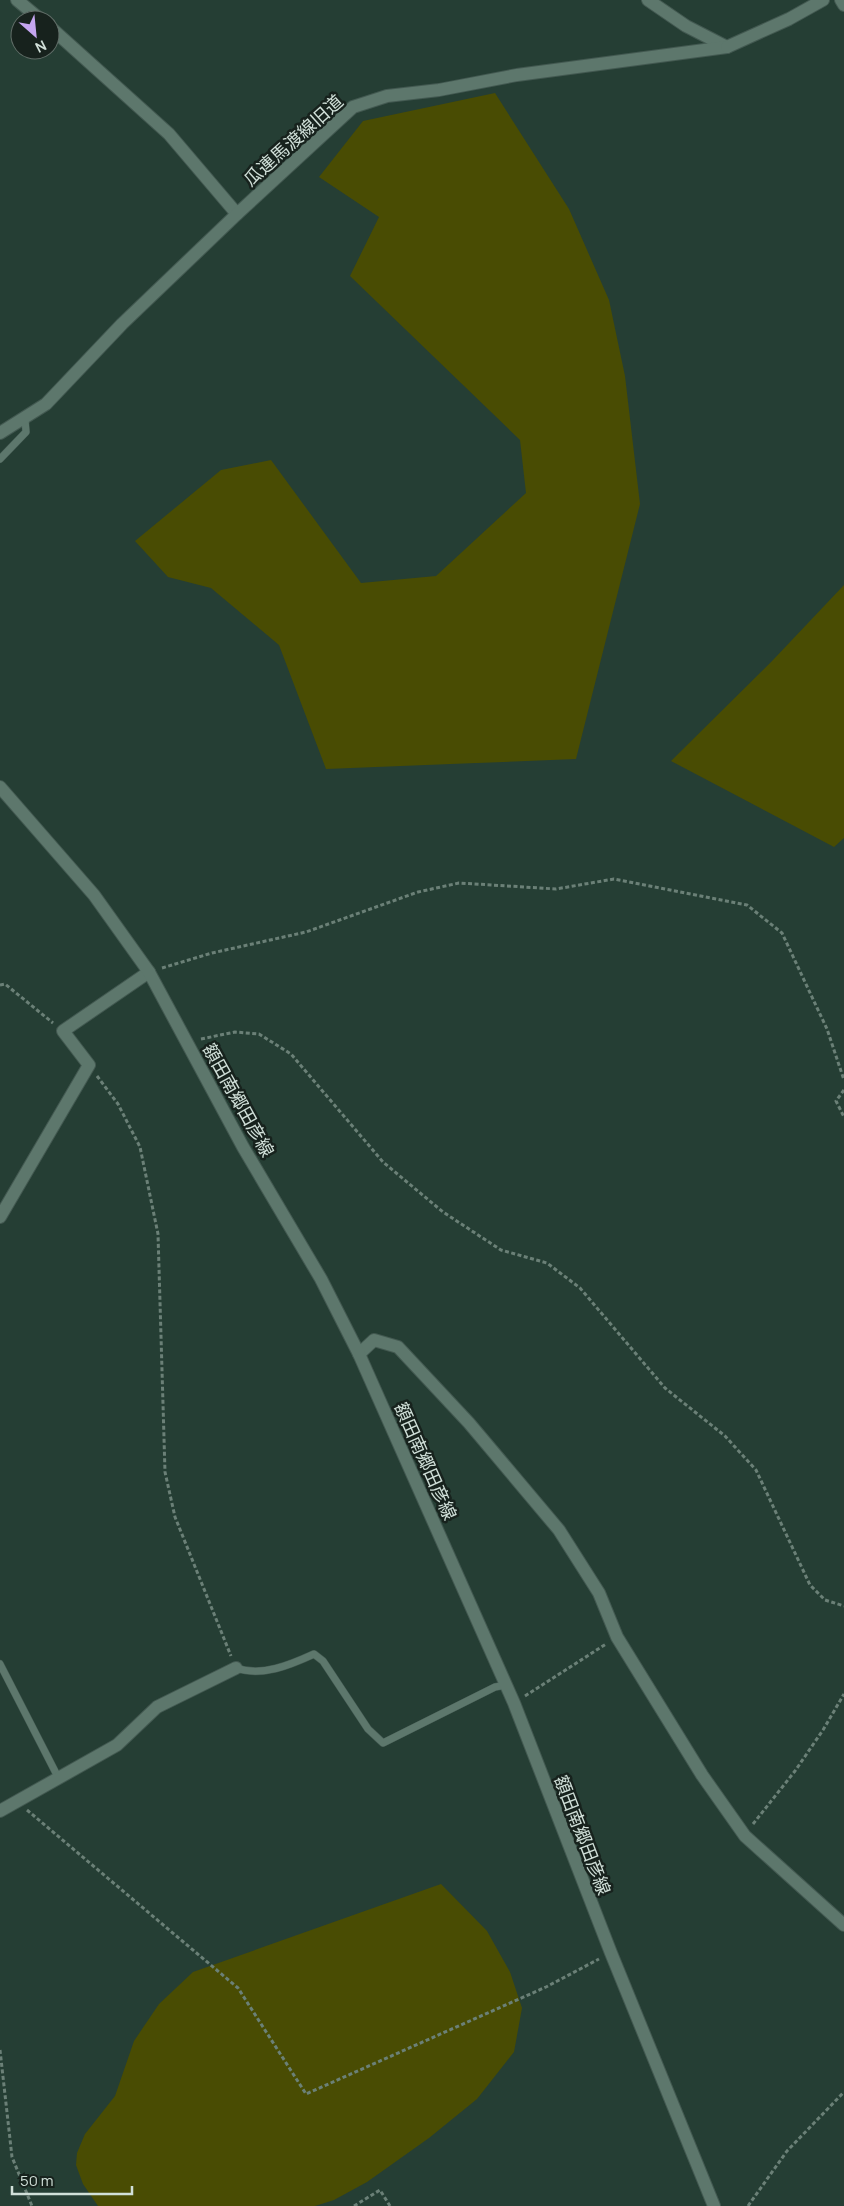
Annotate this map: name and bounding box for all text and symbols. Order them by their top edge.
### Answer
north arrow [10,10,60,60]
text: N [32,36,50,58]
street label: 瓜連馬渡線旧道 [238,89,348,191]
street label: 額田南郷田彦線 [198,1039,280,1161]
street label: 額田南郷田彦線 [389,1399,463,1523]
street label: 額田南郷田彦線 [549,1772,617,1898]
scale bar [12,2164,132,2196]
text: 50 m [20,2170,54,2191]

